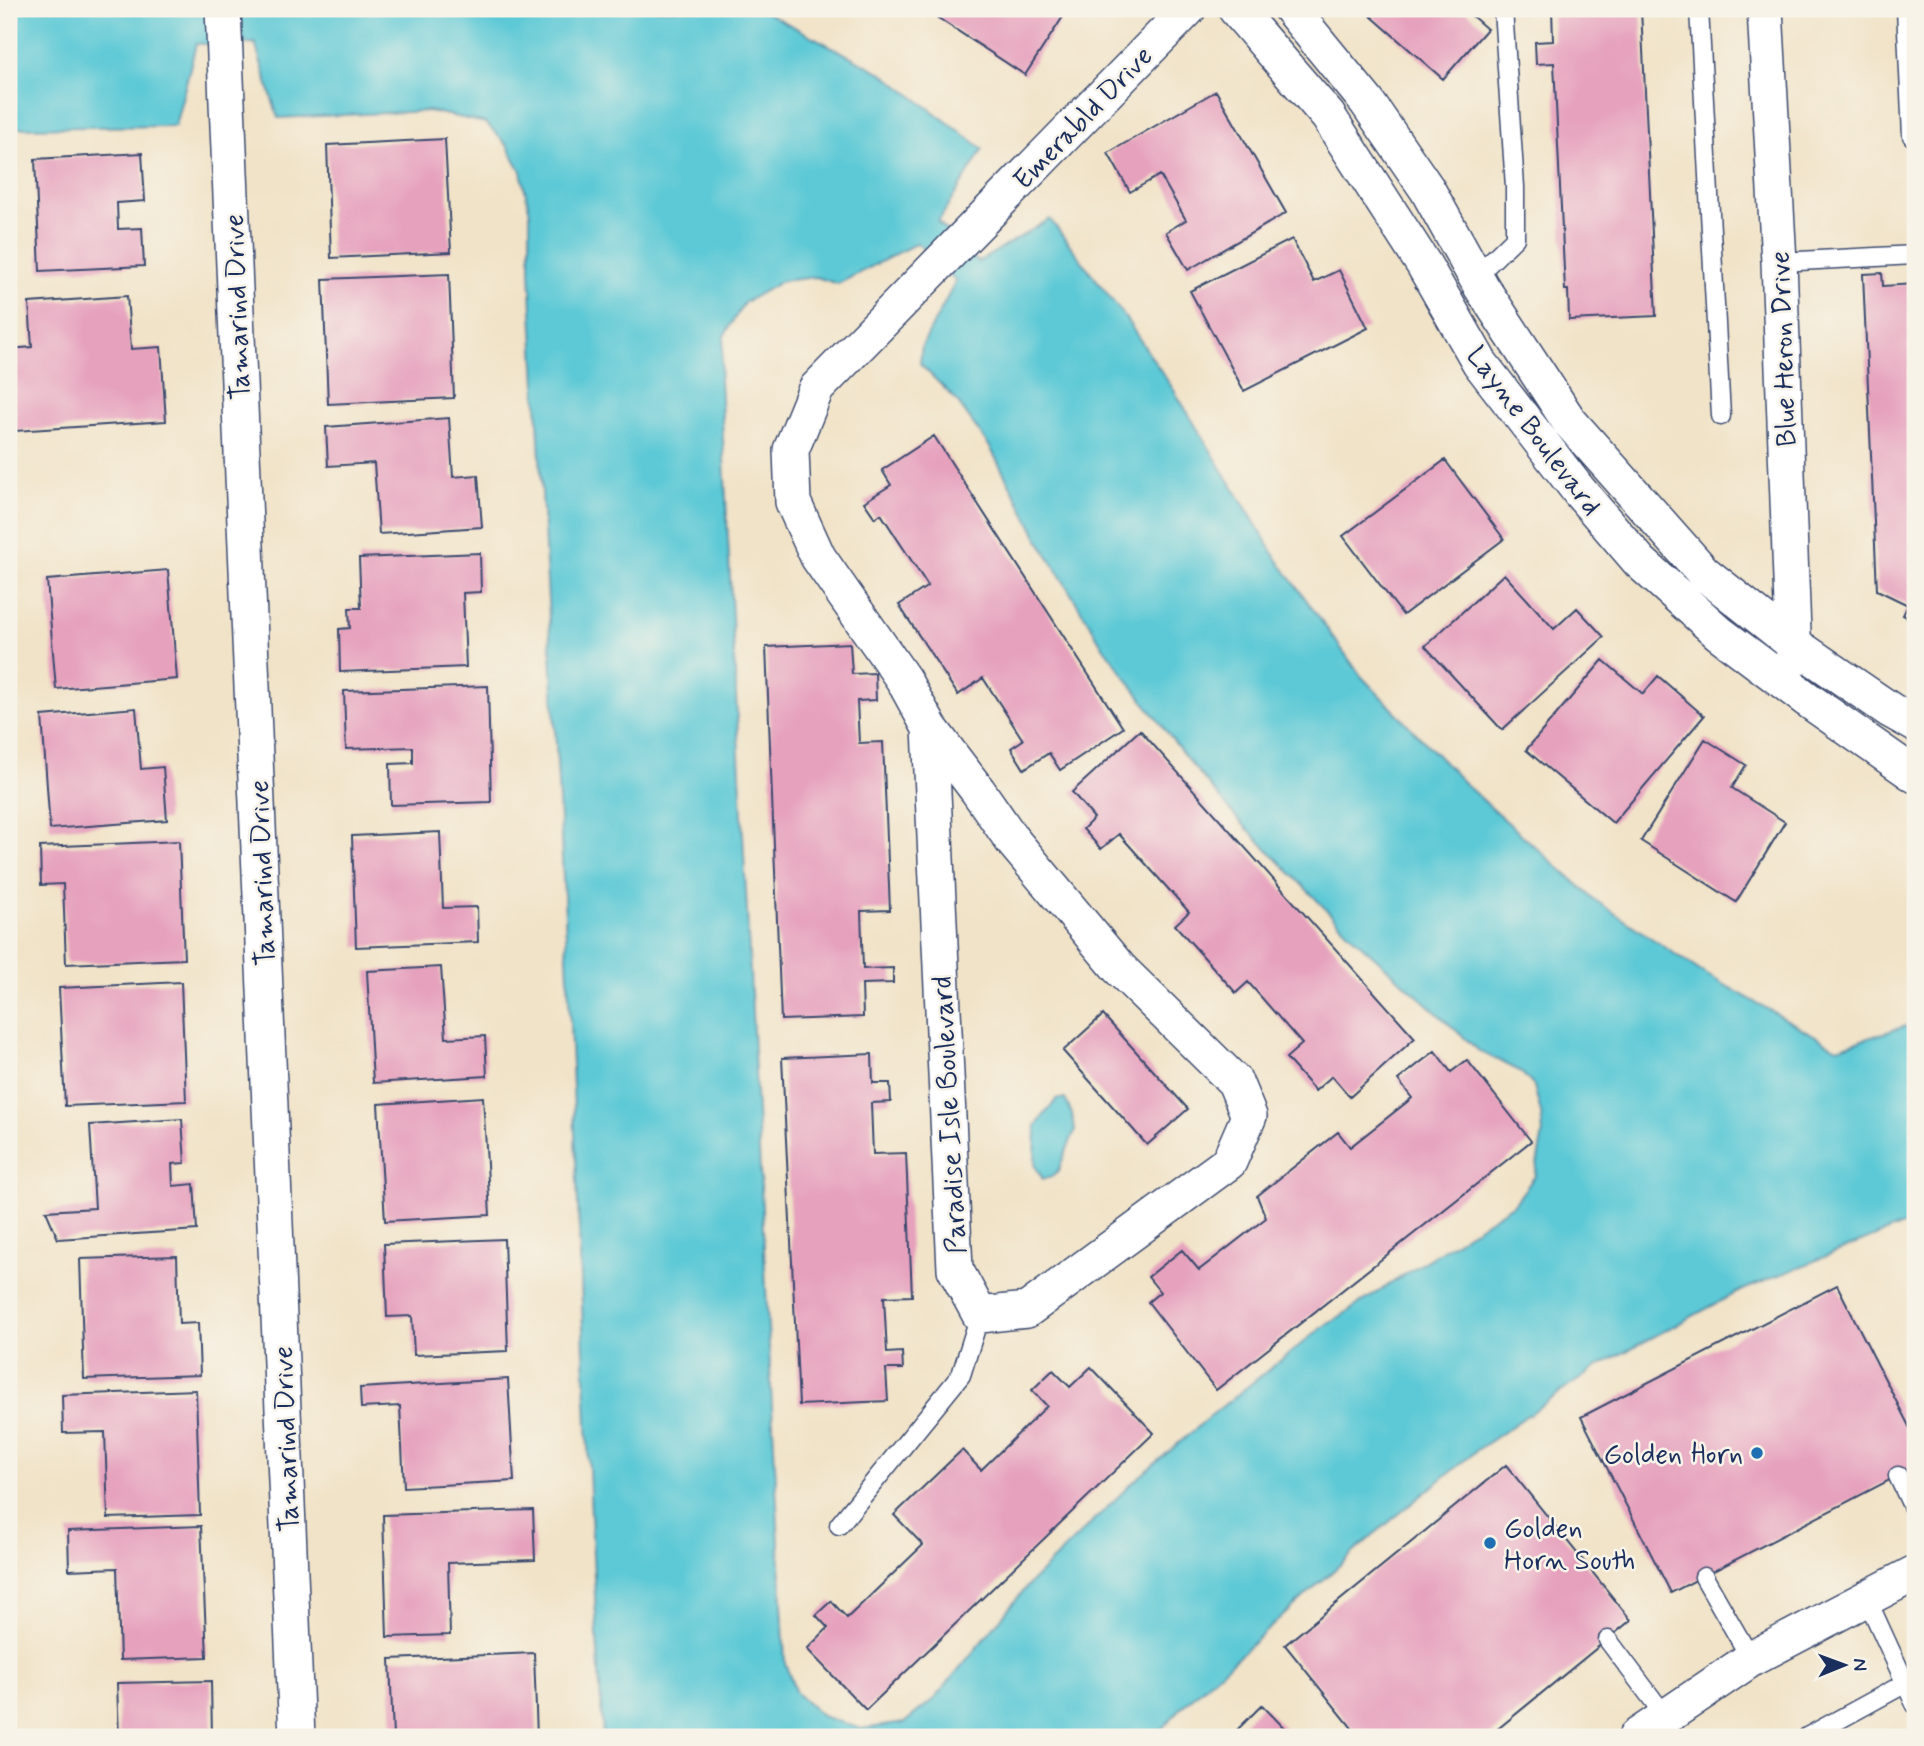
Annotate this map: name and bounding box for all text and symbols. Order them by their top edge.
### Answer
street label: Emerabld Drive [1006,39,1162,199]
street label: Tamarind Drive [217,213,260,401]
street label: Blue Heron Drive [1763,250,1806,448]
street label: Layne Boulevard [1457,339,1609,524]
street label: Tamarind Drive [242,779,285,967]
street label: Paradise Isle Boulevard [925,975,976,1255]
street label: Tamarind Drive [266,1345,309,1533]
place label: Golden Horn [1604,1437,1743,1474]
marker: Golden Horn [1749,1445,1765,1461]
place label: Golden Horn South [1504,1511,1635,1580]
marker: Golden Horn South [1482,1535,1498,1551]
north arrow [1808,1630,1878,1700]
text: N [1847,1658,1872,1671]

